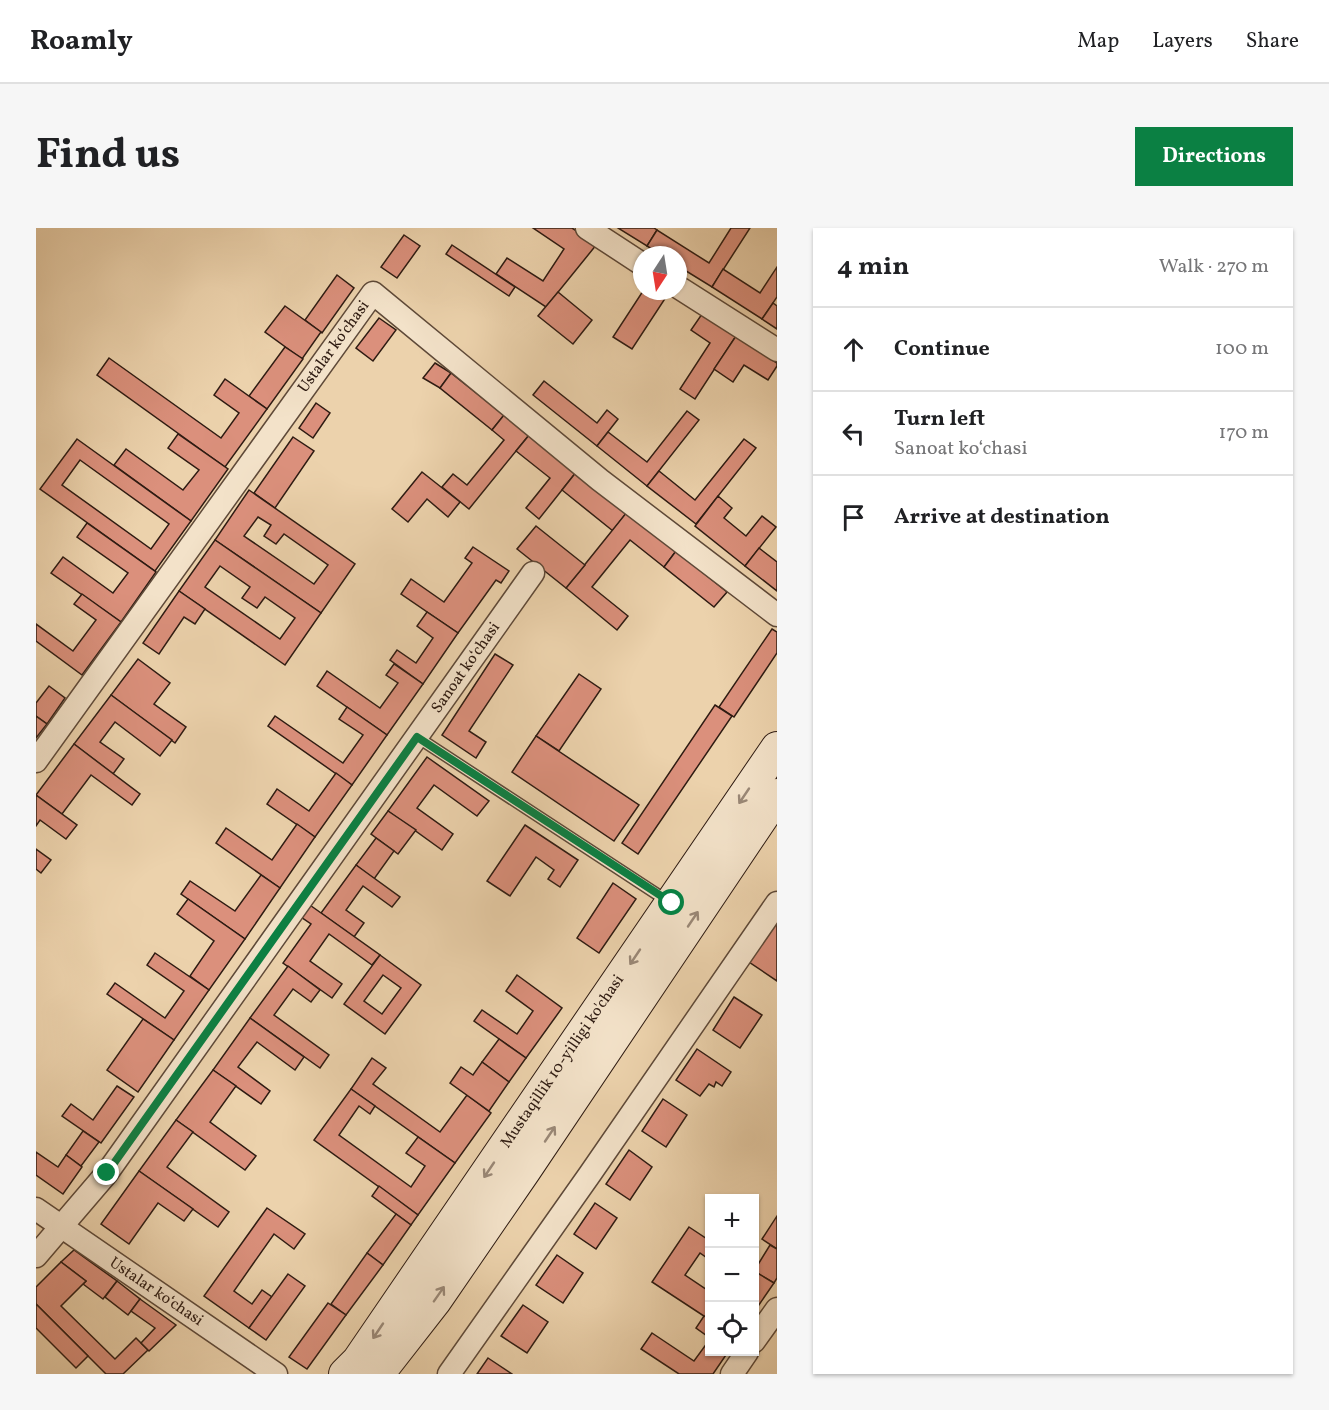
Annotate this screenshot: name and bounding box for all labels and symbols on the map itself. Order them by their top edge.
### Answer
north arrow [633,246,687,300]
street label: Ustalar koʻchasi [293,296,375,398]
street label: Sanoat koʻchasi [426,618,506,718]
one-way arrow [738,787,750,804]
route start [658,889,684,915]
one-way arrow [688,911,700,928]
one-way arrow [629,949,641,965]
street label: Mustaqillik 10-yilligi ko'chasi [496,971,630,1153]
one-way arrow [544,1126,556,1142]
route end [93,1159,119,1185]
one-way arrow [483,1162,495,1178]
street label: Ustalar koʻchasi [105,1252,208,1332]
one-way arrow [433,1287,445,1303]
one-way arrow [372,1322,384,1339]

